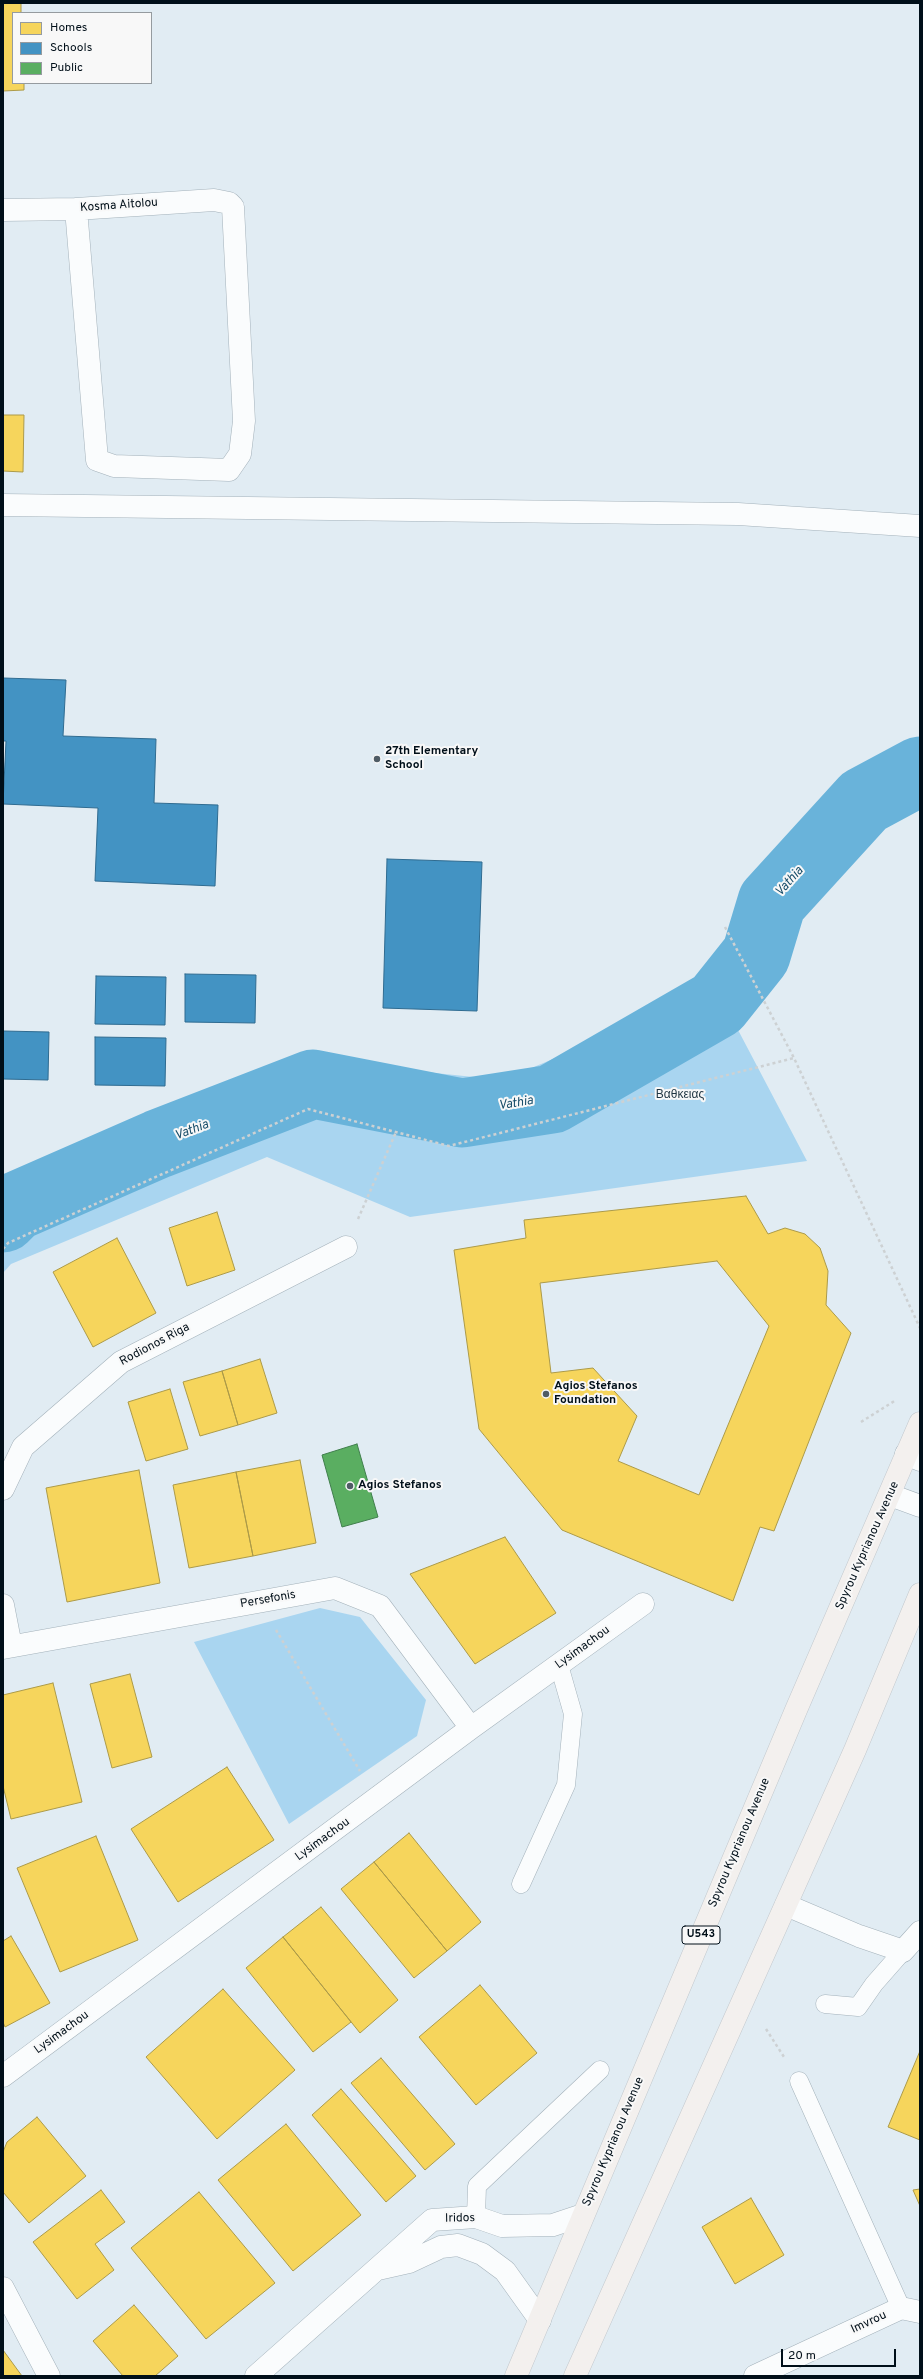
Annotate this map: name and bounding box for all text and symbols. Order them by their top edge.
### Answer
legend [12,12,152,84]
text: Homes [50,20,87,36]
text: Schools [50,40,92,56]
text: Public [50,60,83,76]
street label: Kosma Aitolou [80,196,158,216]
place label: 27th Elementary School [385,745,478,773]
marker: 27th Elementary School [372,754,382,764]
water label: Vathia [773,864,807,900]
park label: Βαθκειας [656,1089,704,1103]
water label: Vathia [498,1094,534,1114]
water label: Vathia [173,1117,211,1145]
street label: Rodionos Riga [118,1321,192,1369]
place label: Agios Stefanos Foundation [554,1380,638,1408]
marker: Agios Stefanos Foundation [541,1389,551,1399]
place label: Agios Stefanos [358,1479,442,1493]
street label: Spyrou Kyprianou Avenue [833,1480,903,1612]
marker: Agios Stefanos [345,1481,355,1491]
street label: Persefonis [239,1588,297,1612]
street label: Lysimachou [553,1623,613,1673]
street label: Spyrou Kyprianou Avenue [706,1776,774,1910]
street label: Lysimachou [293,1815,353,1865]
road number: U543 [682,1926,720,1944]
street label: Lysimachou [32,2008,92,2058]
street label: Spyrou Kyprianou Avenue [580,2075,648,2209]
street label: Iridos [445,2212,475,2226]
street label: Imvrou [849,2309,889,2337]
scale bar [783,2341,898,2367]
text: 20 m [788,2348,816,2364]

